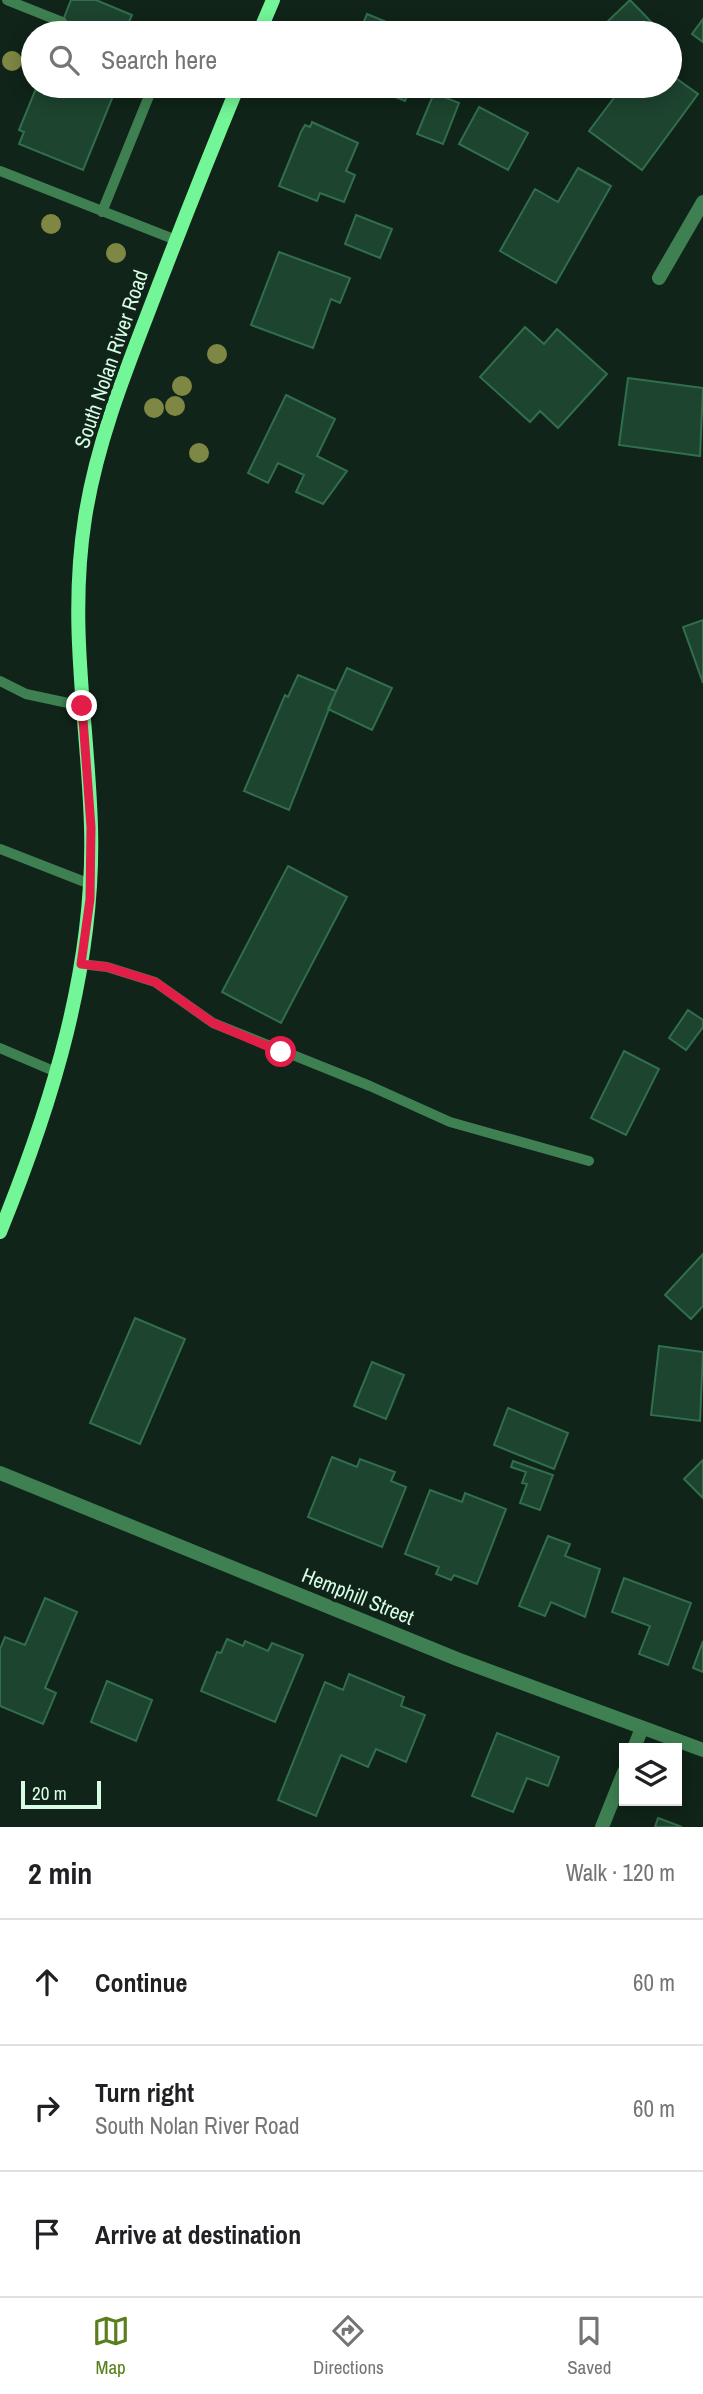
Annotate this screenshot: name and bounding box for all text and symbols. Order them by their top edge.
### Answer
search box [21,21,682,98]
icon: search [45,41,83,79]
text: Search here [101,42,217,77]
street label: South Nolan River Road [67,266,155,452]
route end [66,690,97,721]
route start [265,1036,296,1067]
street label: Hemphill Street [298,1560,419,1632]
map controls [619,1743,682,1806]
button: layers [619,1743,682,1806]
scale bar [21,1778,102,1810]
text: 20 m [32,1780,67,1806]
text: 2 min [28,1853,92,1893]
text: Walk · 120 m [566,1857,675,1888]
icon: ahead [28,1963,66,2001]
text: Continue [95,1965,187,2000]
text: 60 m [633,1967,675,1998]
text: Turn right [95,2075,194,2110]
icon: right [28,2089,66,2127]
text: 60 m [633,2093,675,2124]
text: South Nolan River Road [95,2110,299,2141]
icon: arrive [28,2215,66,2253]
text: Arrive at destination [95,2217,301,2252]
tab: Map [92,2312,130,2380]
tab: Directions [313,2312,384,2380]
tab: Saved [567,2312,611,2380]

